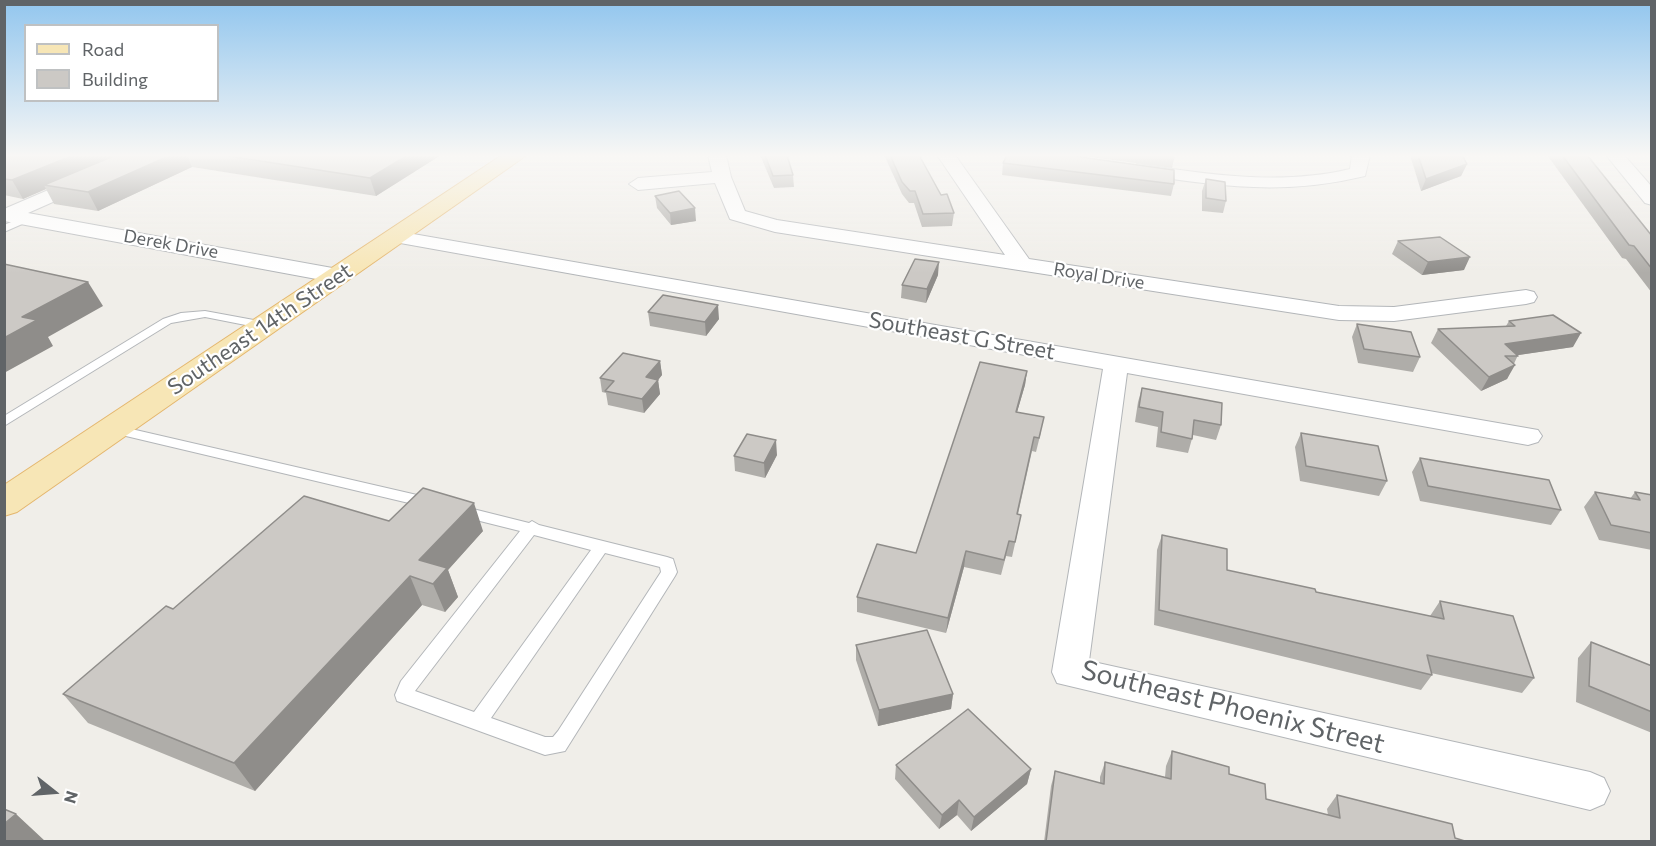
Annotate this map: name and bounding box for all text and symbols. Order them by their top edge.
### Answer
legend [24,24,219,102]
text: Road [82,38,124,60]
text: Building [82,68,148,90]
street label: Derek Drive [122,225,220,263]
street label: Southeast 14th Street [163,257,357,401]
street label: Royal Drive [1052,258,1146,294]
street label: Southeast G Street [867,307,1057,365]
street label: Southeast Phoenix Street [1078,654,1388,760]
north arrow [24,762,84,822]
text: N [61,789,83,806]

